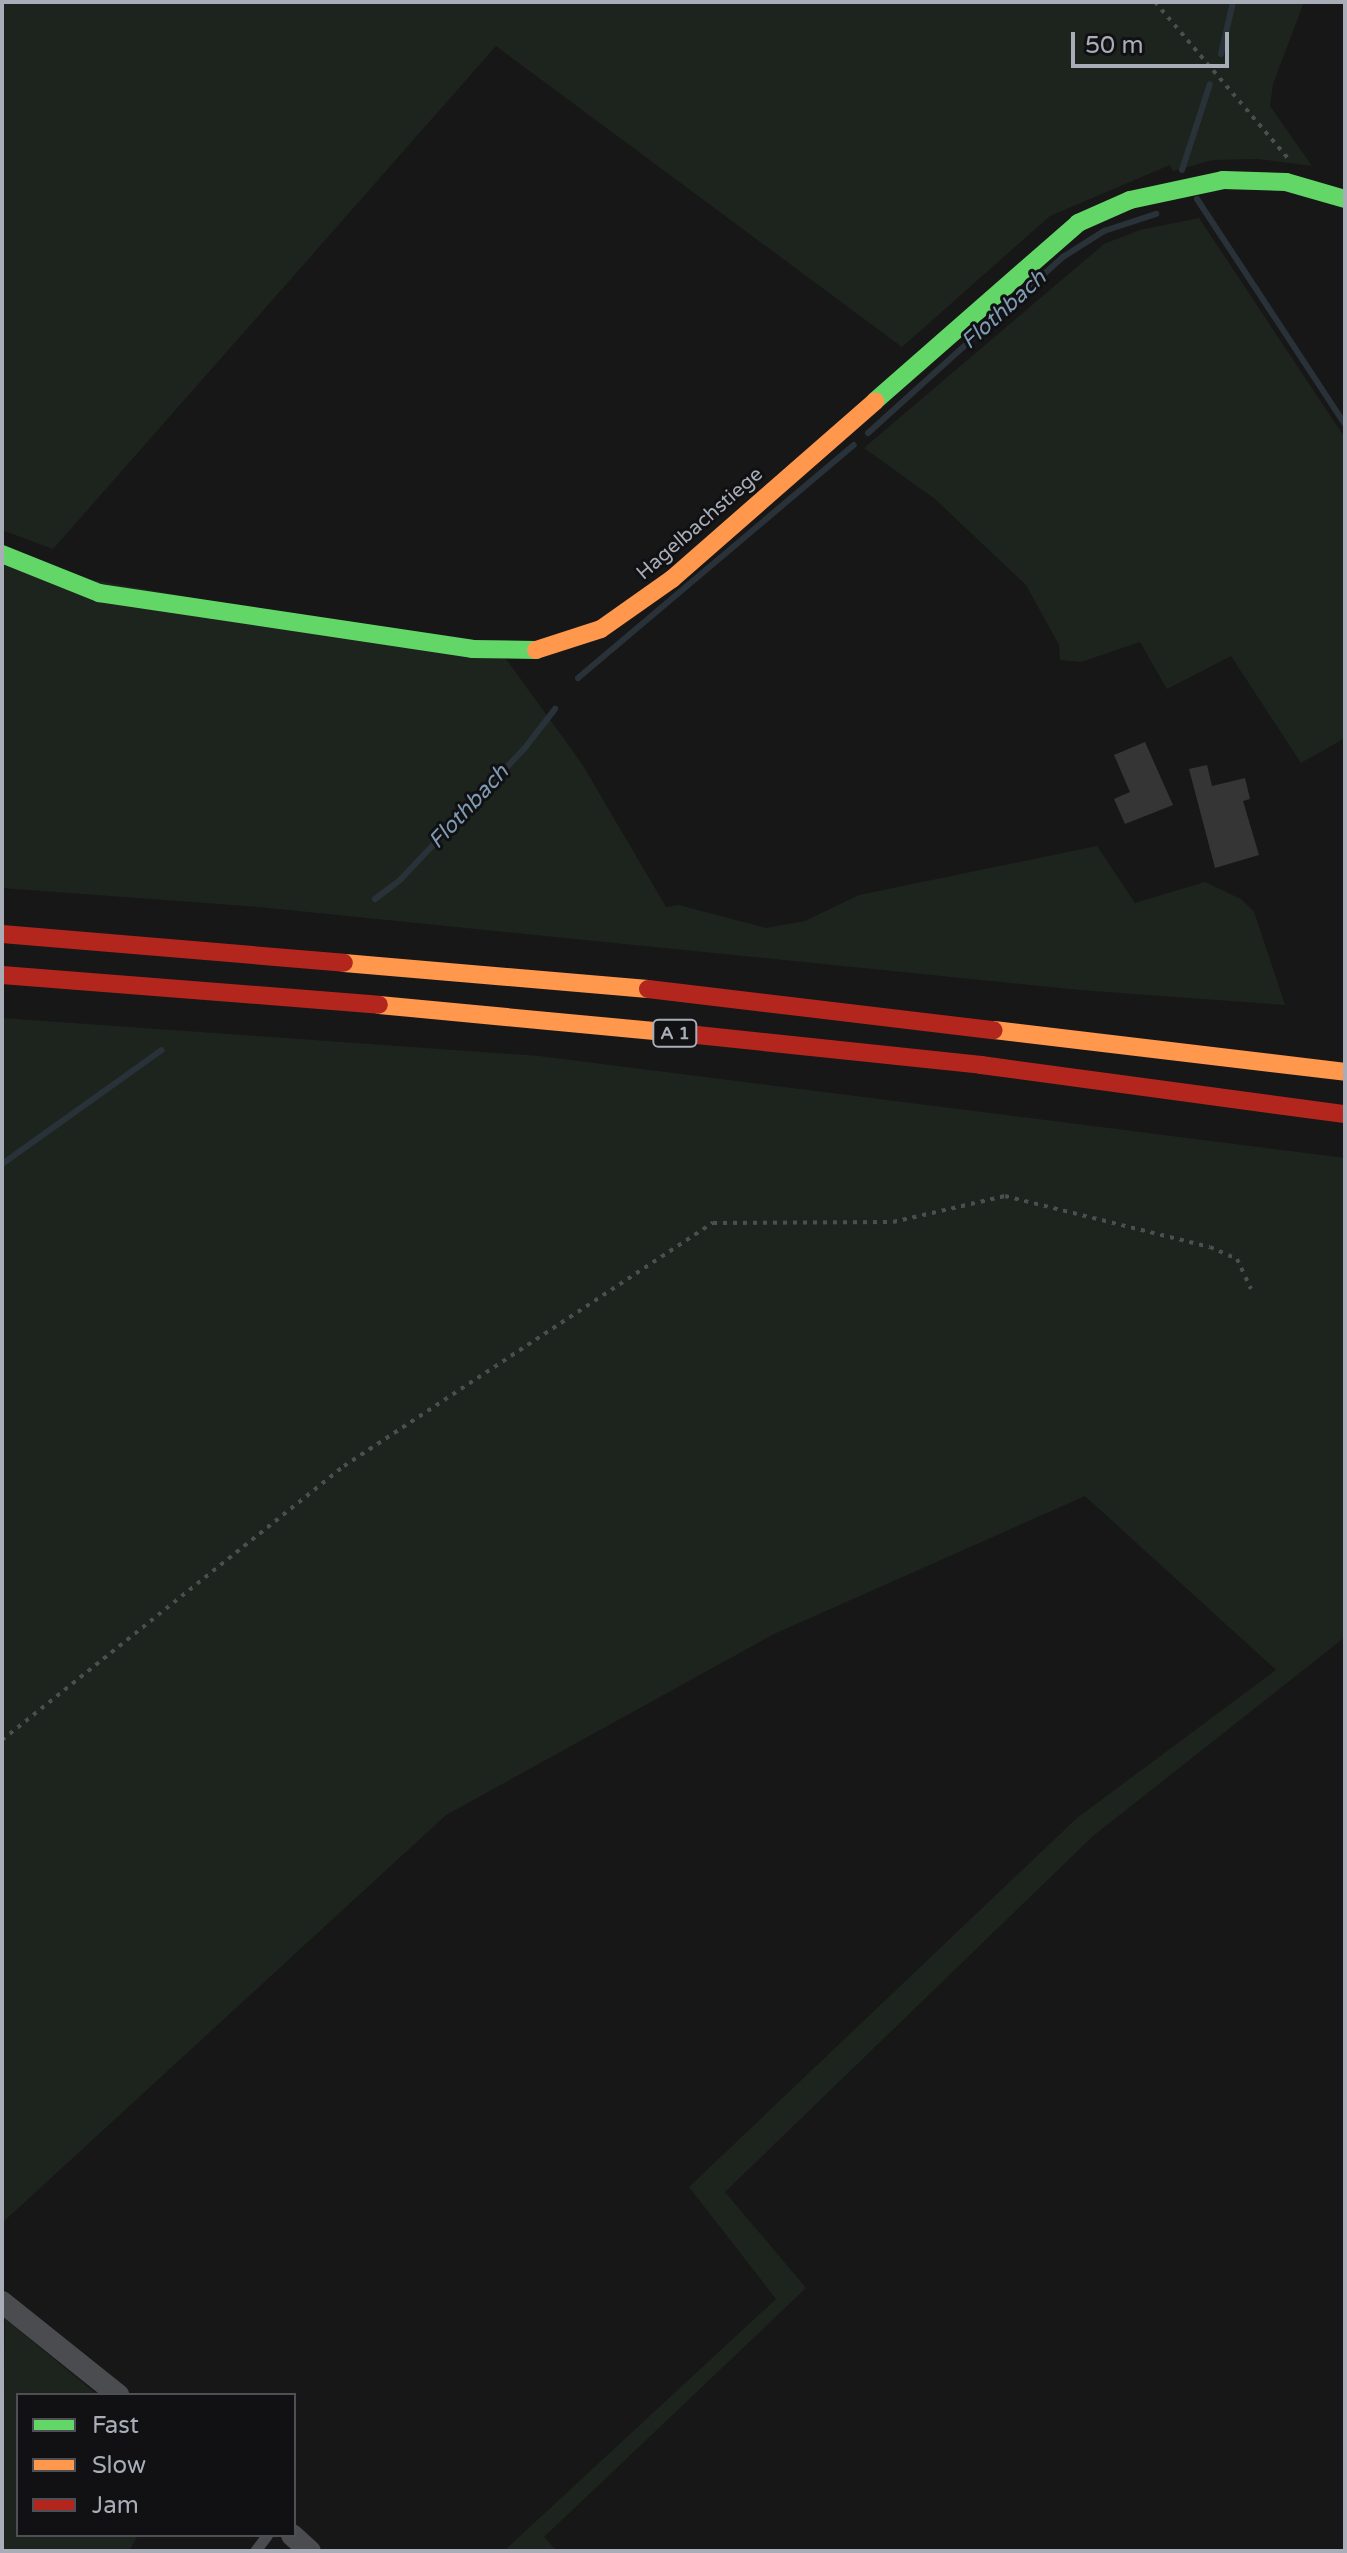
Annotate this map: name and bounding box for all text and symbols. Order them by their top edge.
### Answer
scale bar [1075,16,1233,66]
text: 50 m [1085,31,1143,60]
water label: Flothbach [956,265,1052,355]
street label: Hagelbachstiege [632,463,768,585]
water label: Flothbach [423,760,515,854]
road number: A 1 [651,1019,699,1047]
legend [16,2393,296,2537]
text: Fast [92,2411,139,2440]
text: Slow [92,2451,146,2480]
text: Jam [92,2491,139,2520]

